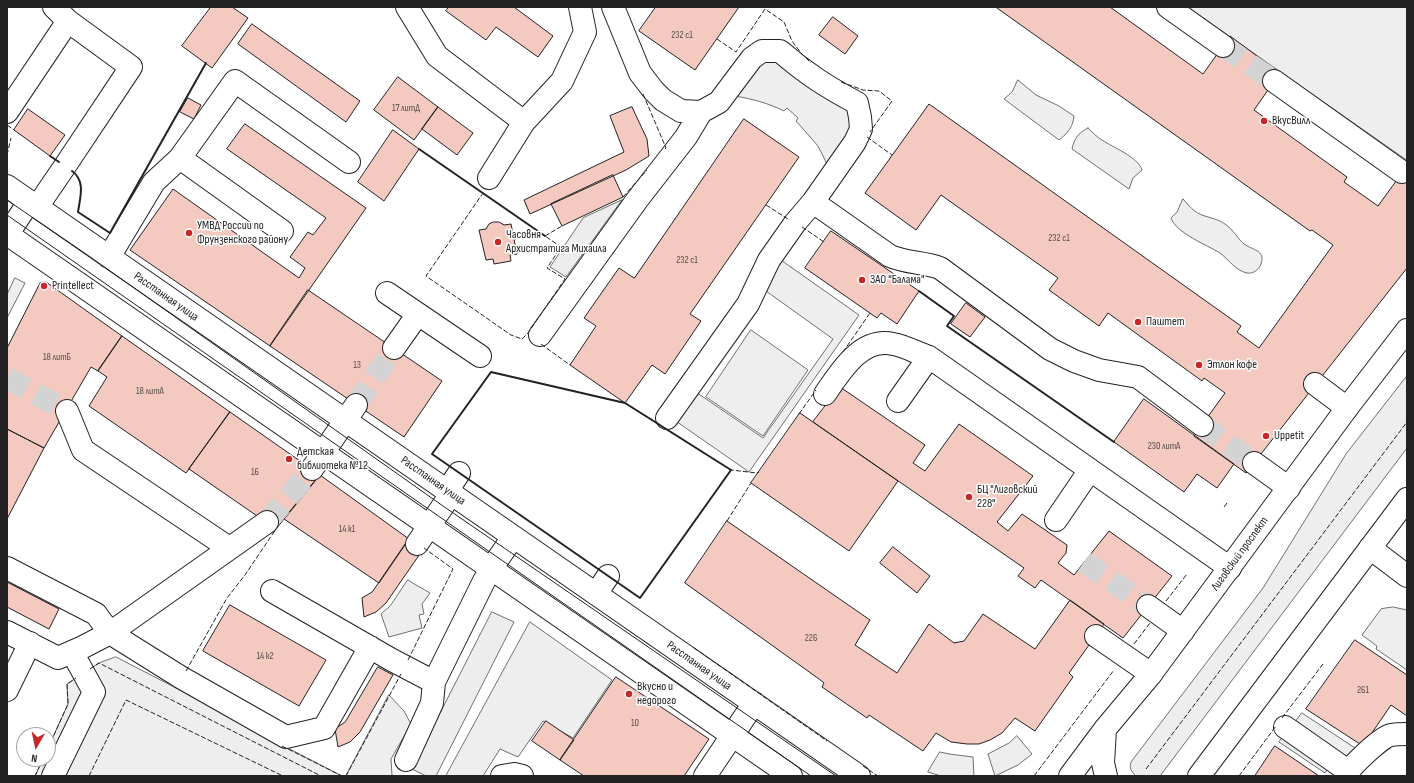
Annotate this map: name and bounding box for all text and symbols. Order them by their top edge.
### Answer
house number: 232 с1 [671,29,693,41]
house number: 17 литД [392,102,420,114]
place label: ВкусВилл [1272,114,1310,128]
marker: ВкусВилл [1259,116,1269,126]
place label: УМВД России по Фрунзенского району [197,219,288,247]
marker: УМВД России по Фрунзенского району [184,228,194,238]
place label: Часовня Архистратига Михаила [506,228,607,256]
house number: 232 с1 [1048,232,1070,244]
marker: Часовня Архистратига Михаила [493,237,503,247]
house number: 232 с1 [676,254,698,266]
street label: Расстанная улица [131,269,201,325]
place label: ЗАО "Балама" [870,273,924,287]
marker: ЗАО "Балама" [857,275,867,285]
place label: Printellect [52,279,94,293]
marker: Printellect [39,281,49,291]
place label: Паштет [1146,315,1185,329]
marker: Паштет [1133,317,1143,327]
house number: 18 литБ [43,351,71,363]
place label: Этлон кофе [1207,358,1257,372]
house number: 13 [353,359,361,371]
marker: Этлон кофе [1194,360,1204,370]
house number: 18 литА [136,385,164,397]
place label: Uppetit [1274,429,1304,443]
marker: Uppetit [1261,431,1271,441]
house number: 230 литА [1148,440,1180,452]
place label: Детская библиотека №12 [297,445,368,473]
street label: Расстанная улица [398,453,468,509]
marker: Детская библиотека №12 [284,454,294,464]
house number: 16 [251,466,259,478]
place label: БЦ "Лиговский 228" [977,483,1038,511]
marker: БЦ "Лиговский 228" [964,492,974,502]
street label: Лиговский проспект [1208,514,1272,594]
house number: 14 к1 [339,523,355,535]
house number: 226 [805,632,817,644]
street label: Расстанная улица [664,638,734,694]
house number: 14 к2 [256,650,274,662]
place label: Вкусно и недорого [637,680,676,708]
house number: 261 [1357,684,1369,696]
marker: Вкусно и недорого [624,689,634,699]
house number: 10 [631,717,639,729]
north arrow [16,727,56,767]
text: N [30,751,38,765]

